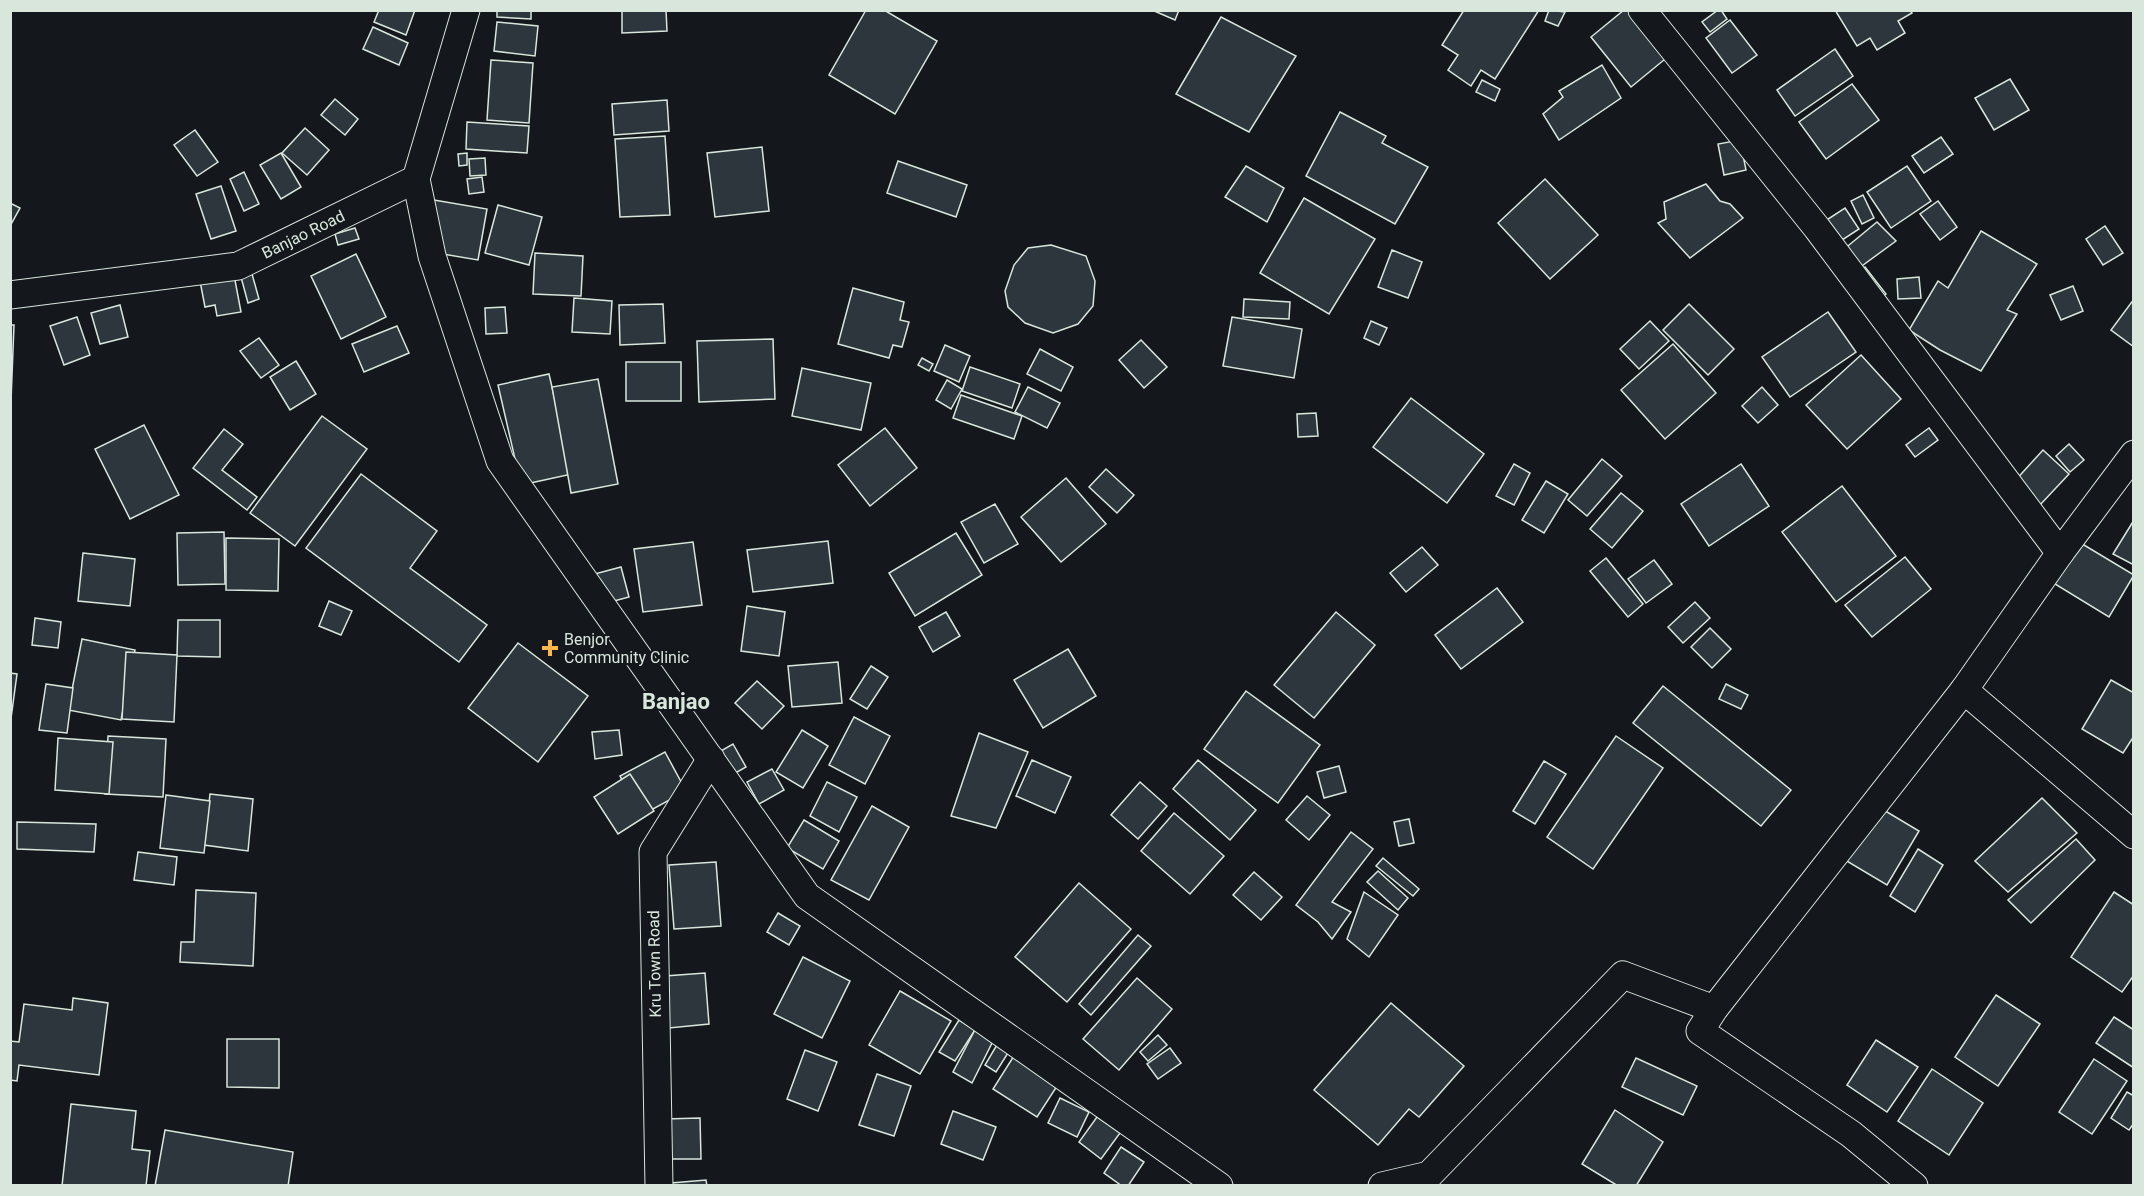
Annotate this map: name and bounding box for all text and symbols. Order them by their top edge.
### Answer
street label: Banjao Road [259,206,348,263]
place label: Benjor Community Clinic [564,630,689,667]
marker: Benjor Community Clinic [541,639,559,657]
district label: Banjao [642,689,710,714]
street label: Kru Town Road [644,910,665,1018]

